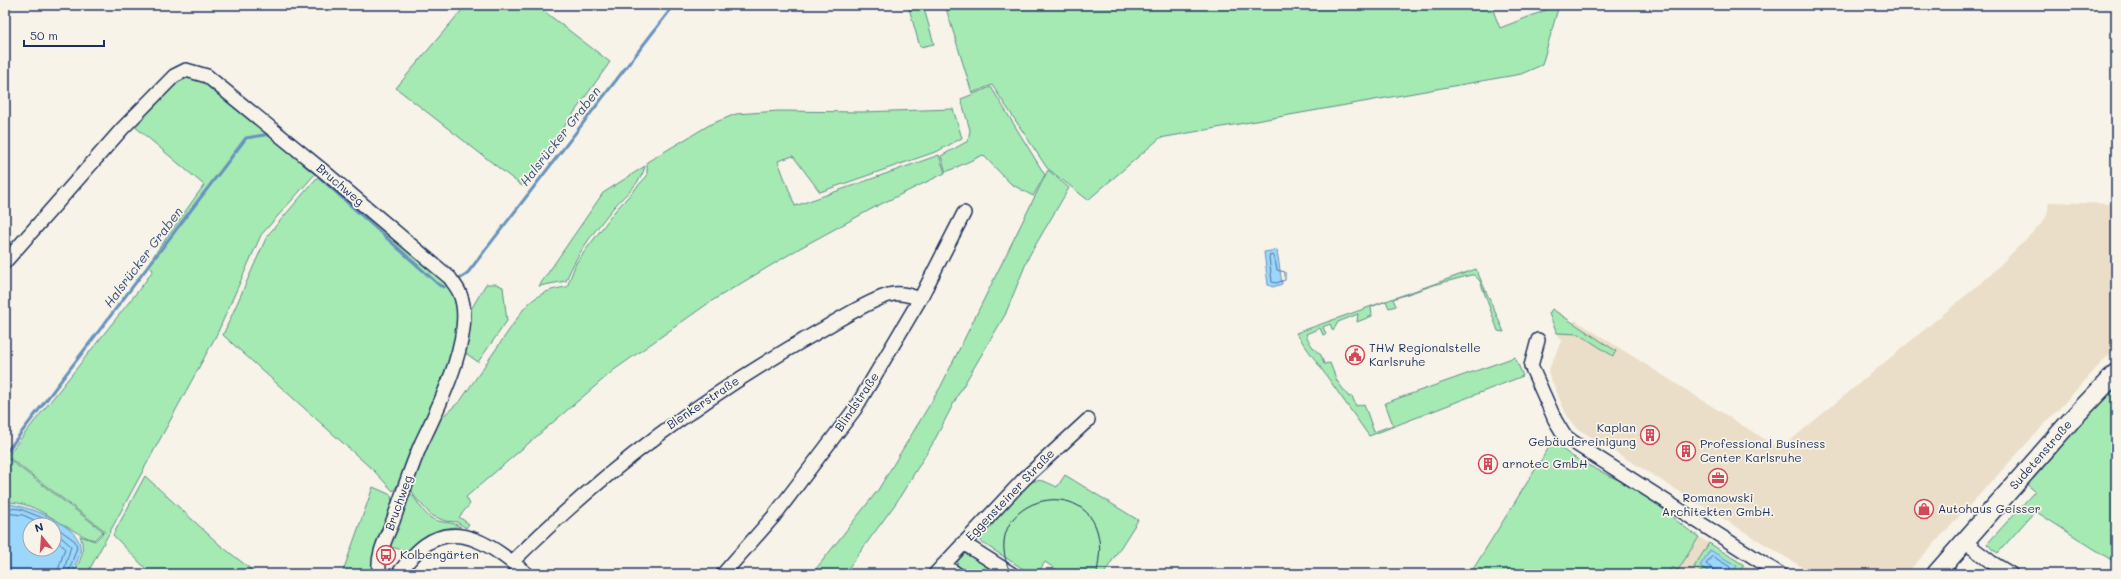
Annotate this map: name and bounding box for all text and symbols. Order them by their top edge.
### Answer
scale bar [24,22,104,48]
text: 50 m [30,27,58,43]
water label: Halsrücker Graben [515,83,604,189]
street label: Bruchweg [313,160,368,209]
water label: Halsrücker Graben [99,203,186,310]
place label: THW Regionalstelle Karlsruhe [1369,339,1481,369]
public building icon: THW Regionalstelle Karlsruhe [1344,344,1366,366]
street label: Blindstraße [831,369,882,434]
street label: Blenkerstraße [663,372,742,432]
street label: Sudetenstraße [2006,416,2075,493]
place label: Kaplan Gebäudereinigung [1528,419,1636,449]
building icon: Kaplan Gebäudereinigung [1639,424,1661,446]
place label: Professional Business Center Karlsruhe [1700,435,1825,465]
building icon: Professional Business Center Karlsruhe [1675,440,1697,462]
street label: Eggensteiner Straße [961,445,1057,544]
building icon: arnotec GmbH [1477,453,1499,475]
place label: arnotec GmbH [1502,455,1588,471]
office icon: Romanowski Architekten GmbH. [1707,467,1729,489]
street label: Bruchweg [381,473,415,532]
place label: Romanowski Architekten GmbH. [1662,489,1774,519]
shop icon: Autohaus Geisser [1913,498,1935,520]
place label: Autohaus Geisser [1938,500,2041,516]
north arrow [22,517,62,557]
text: N [33,519,45,535]
bus stop icon: Kolbengärten [375,544,397,566]
place label: Kolbengärten [400,546,479,562]

